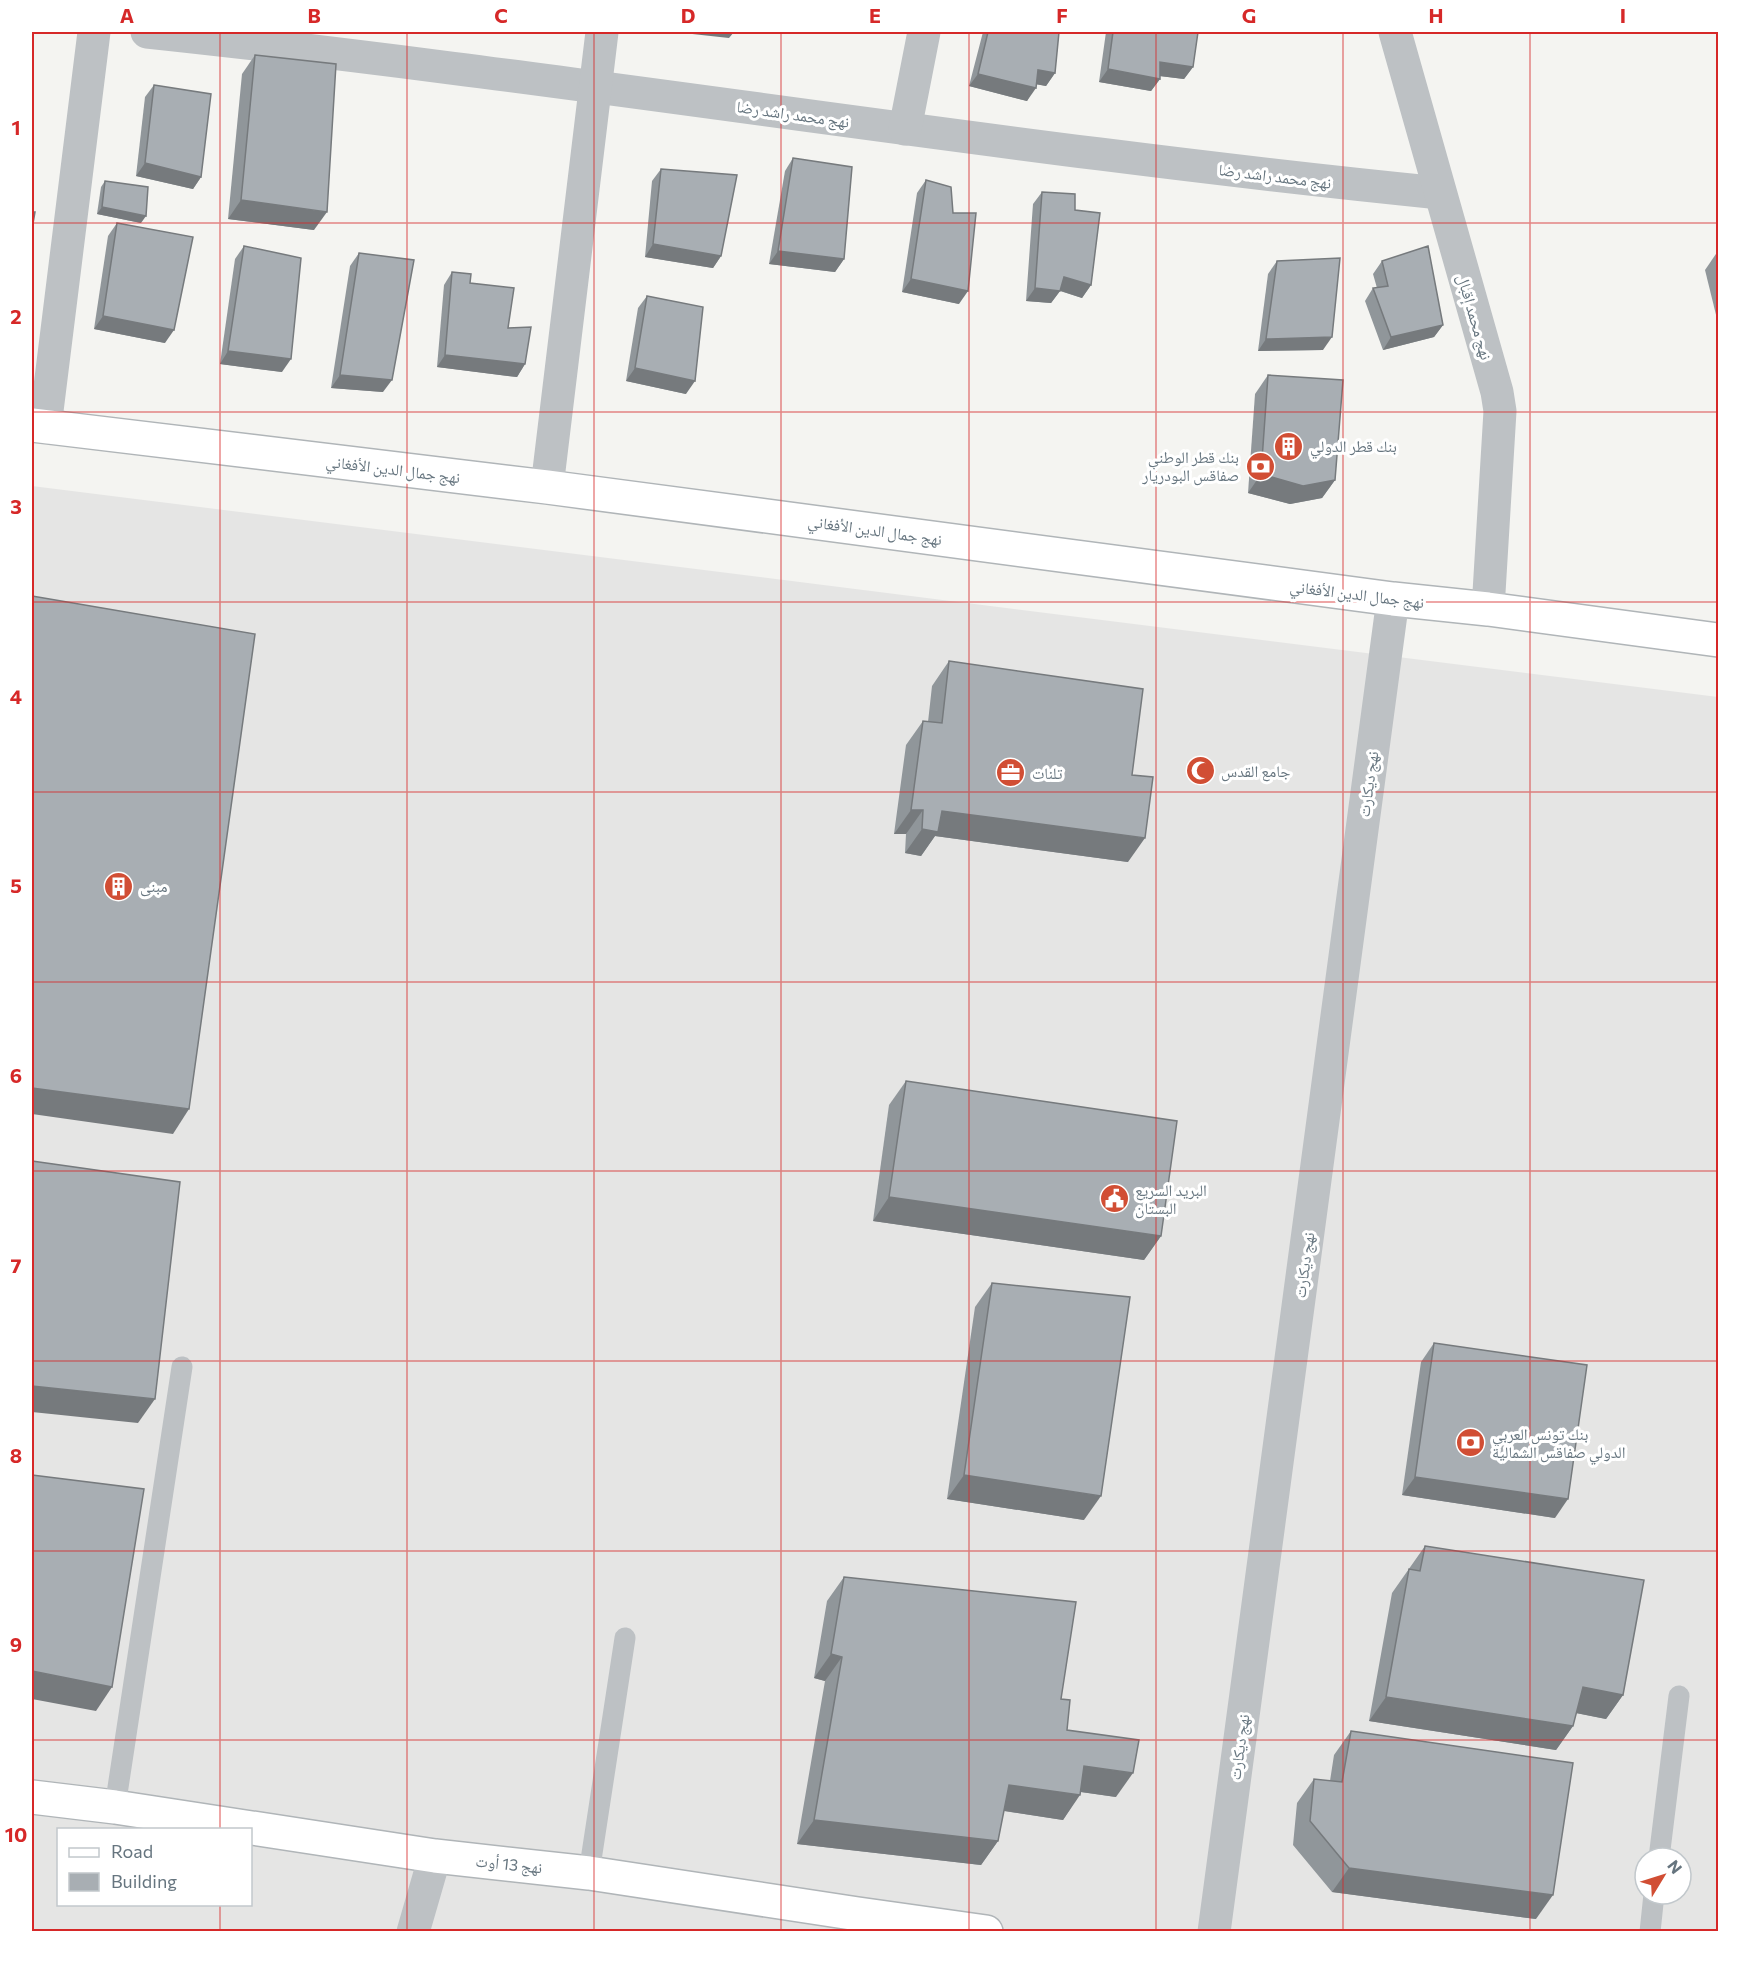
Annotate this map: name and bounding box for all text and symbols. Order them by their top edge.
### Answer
text: A [120,3,134,27]
text: B [307,3,321,27]
text: C [494,3,508,27]
text: D [681,3,695,27]
text: E [869,3,881,27]
text: F [1056,3,1068,27]
text: G [1242,3,1256,27]
text: H [1429,3,1444,27]
text: I [1620,3,1626,27]
street label: نهج محمد راشد رضا [735,96,851,133]
text: 1 [11,115,21,139]
street label: نهج محمد راشد رضا [1217,159,1332,194]
street label: نهج محمد إقبال [1452,272,1497,362]
text: 2 [10,304,22,328]
building icon: بنك قطر الدولي [1273,430,1305,462]
place label: بنك قطر الدولي [1310,436,1397,459]
place label: بنك قطر الوطني صفاقس البودريار [1141,447,1239,486]
bank icon: بنك قطر الوطني صفاقس البودريار [1244,450,1276,482]
street label: نهج جمال الدين الأفغاني [324,451,461,490]
text: 3 [10,494,22,518]
street label: نهج جمال الدين الأفغاني [806,511,943,552]
street label: نهج جمال الدين الأفغاني [1288,576,1425,615]
text: 4 [10,684,22,708]
street label: نهج ديكارت [1353,750,1384,818]
mosque icon: جامع القدس [1184,755,1216,787]
office icon: تلنات [995,757,1027,789]
place label: جامع القدس [1221,761,1290,782]
place label: تلنات [1032,763,1063,782]
building icon: مبنى [103,870,135,902]
text: 5 [10,873,22,897]
place label: مبنى [140,876,168,897]
text: 6 [10,1063,22,1087]
place label: البريد السريع البستان [1135,1180,1207,1219]
public building icon: البريد السريع البستان [1098,1183,1130,1215]
street label: نهج ديكارت [1289,1231,1320,1299]
text: 7 [11,1253,22,1277]
place label: بنك تونس العربي الدولي صفاقس الشمالية [1492,1424,1625,1465]
bank icon: بنك تونس العربي الدولي صفاقس الشمالية [1455,1427,1487,1459]
text: 8 [10,1443,22,1467]
text: 9 [10,1632,22,1656]
street label: نهج ديكارت [1224,1713,1255,1781]
text: 10 [5,1822,27,1846]
legend [57,1828,252,1906]
text: Road [111,1840,153,1862]
north arrow [1633,1846,1693,1906]
street label: نهج 13 أوت [475,1851,543,1878]
text: N [1664,1856,1686,1877]
text: Building [111,1870,177,1892]

